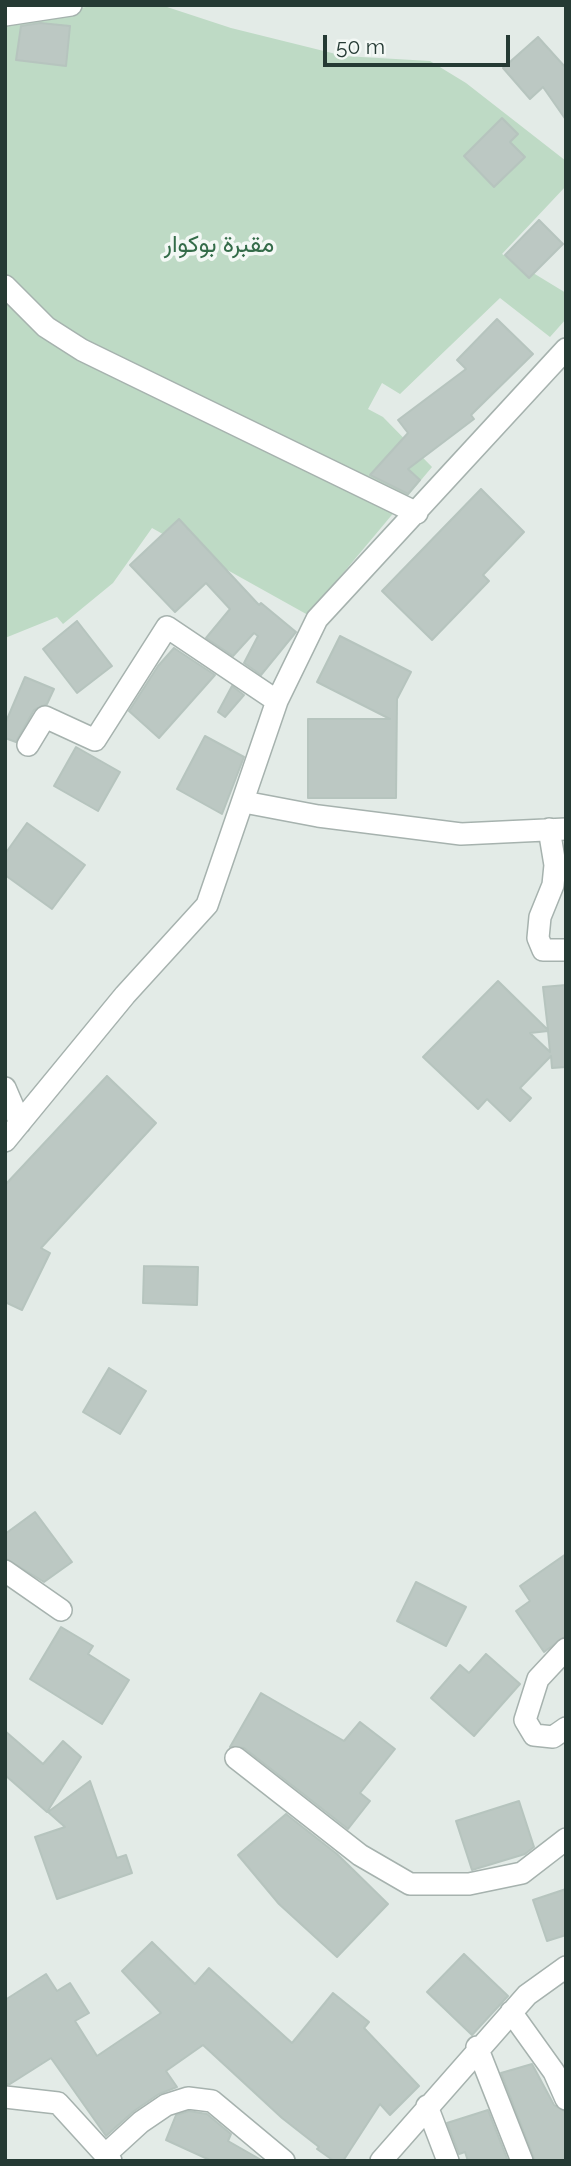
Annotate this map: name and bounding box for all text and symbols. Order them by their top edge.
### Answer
scale bar [326,21,513,65]
text: 50 m [336,34,385,59]
park label: مقبرة بوكوار [164,231,274,259]

